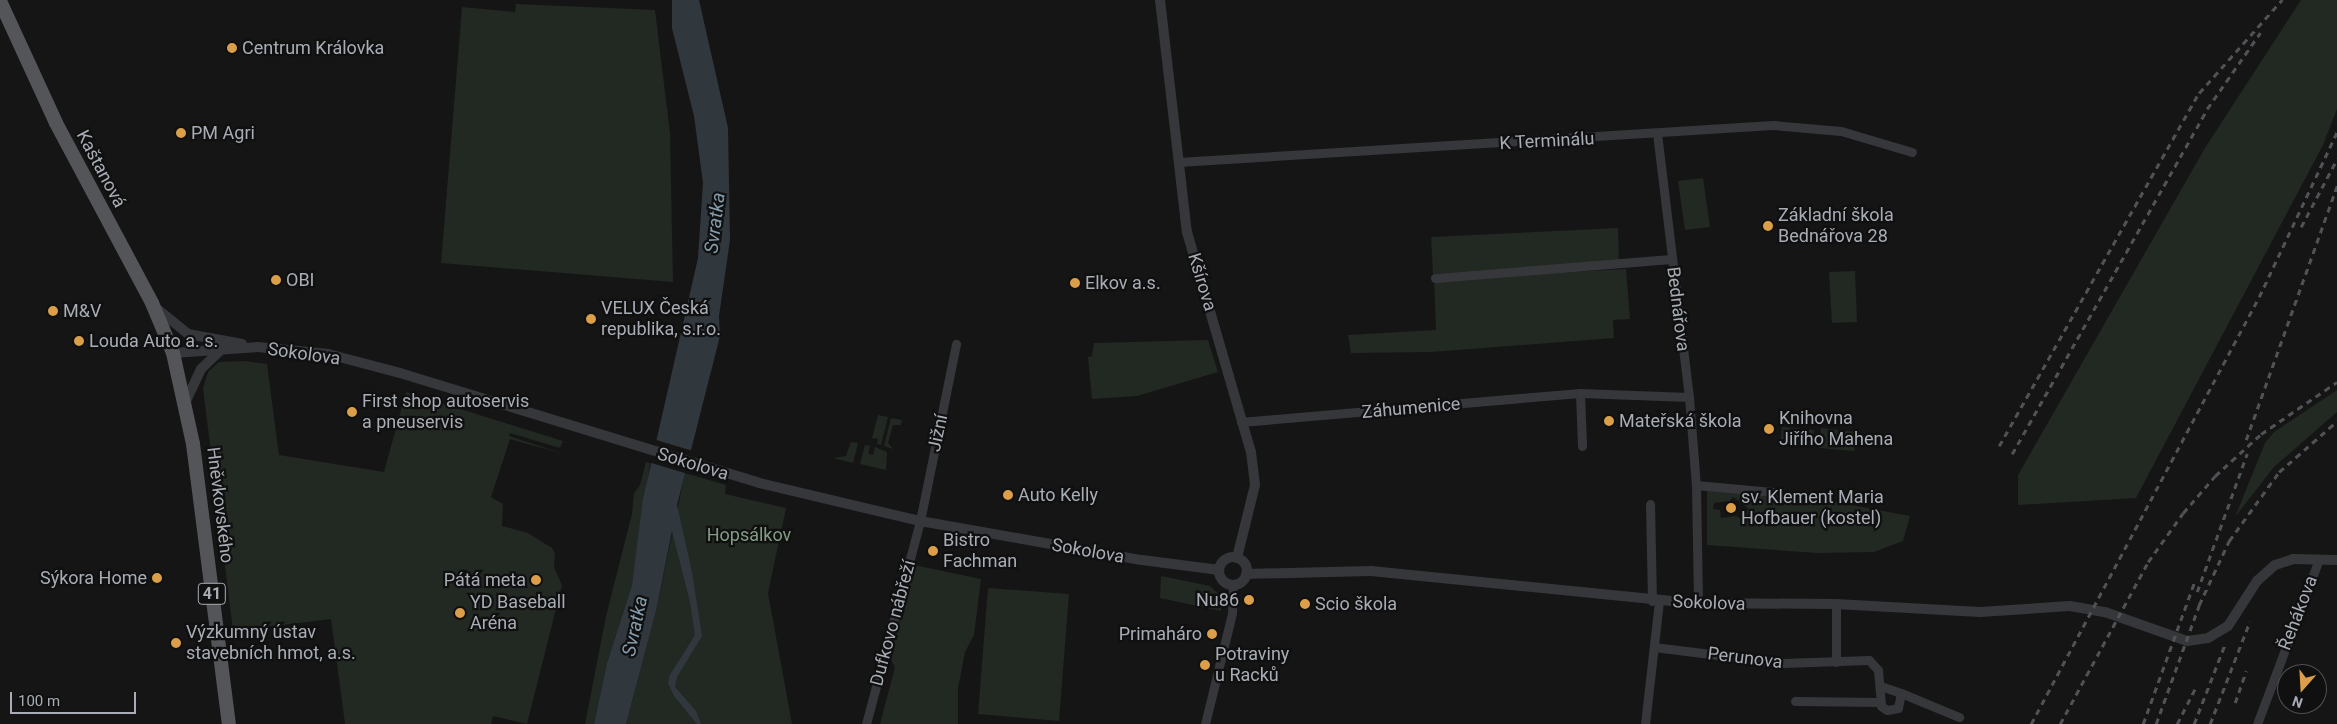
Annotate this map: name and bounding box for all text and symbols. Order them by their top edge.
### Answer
place label: Centrum Královka [242,37,384,59]
marker: Centrum Královka [226,42,238,54]
place label: PM Agri [191,122,255,144]
street label: Kaštanová [72,127,130,211]
marker: PM Agri [175,127,187,139]
street label: K Terminálu [1499,128,1595,154]
water label: Svratka [700,191,730,255]
place label: Základní škola Bednářova 28 [1778,205,1894,248]
marker: Základní škola Bednářova 28 [1762,220,1774,232]
street label: Kšírova [1183,250,1221,314]
street label: Bednářova [1662,265,1694,353]
place label: OBI [286,269,314,291]
place label: Elkov a.s. [1085,272,1161,294]
marker: OBI [270,274,282,286]
marker: Elkov a.s. [1069,277,1081,289]
place label: VELUX Česká republika, s.r.o. [601,298,721,340]
place label: M&V [63,300,101,322]
marker: M&V [47,305,59,317]
marker: VELUX Česká republika, s.r.o. [585,313,597,325]
place label: Louda Auto a. s. [89,330,218,352]
marker: Louda Auto a. s. [73,335,85,347]
street label: Sokolova [266,338,342,370]
place label: First shop autoservis a pneuservis [362,391,529,434]
street label: Záhumenice [1361,393,1461,423]
marker: First shop autoservis a pneuservis [346,406,358,418]
place label: Knihovna Jiřího Mahena [1779,408,1893,450]
place label: Mateřská škola [1619,410,1742,432]
street label: Jižní [924,412,952,454]
marker: Mateřská škola [1603,415,1615,427]
marker: Knihovna Jiřího Mahena [1763,423,1775,435]
street label: Sokolova [655,443,731,485]
street label: Hněvkovského [202,446,238,564]
place label: Auto Kelly [1018,484,1098,506]
place label: sv. Klement Maria Hofbauer (kostel) [1741,487,1884,530]
marker: Auto Kelly [1002,489,1014,501]
marker: sv. Klement Maria Hofbauer (kostel) [1725,502,1737,514]
park label: Hopsálkov [707,524,791,546]
place label: Bistro Fachman [943,530,1017,572]
street label: Sokolova [1050,534,1126,568]
marker: Bistro Fachman [927,545,939,557]
street label: Dufkovo nábřeží [866,558,920,688]
place label: Sýkora Home [40,567,147,589]
place label: Pátá meta [444,569,526,591]
marker: Sýkora Home [151,572,163,584]
street label: Řehákova [2274,573,2322,653]
marker: Pátá meta [530,574,542,586]
road number: 41 [197,580,227,608]
place label: Nu86 [1196,589,1239,611]
street label: Sokolova [1672,591,1746,615]
place label: YD Baseball Aréna [470,592,566,634]
place label: Scio škola [1315,593,1397,615]
water label: Svratka [617,594,653,658]
marker: Nu86 [1243,594,1255,606]
marker: Scio škola [1299,598,1311,610]
marker: YD Baseball Aréna [454,607,466,619]
place label: Výzkumný ústav stavebních hmot, a.s. [186,622,356,664]
place label: Primaháro [1119,623,1202,645]
marker: Primaháro [1206,628,1218,640]
marker: Výzkumný ústav stavebních hmot, a.s. [170,637,182,649]
street label: Perunova [1706,643,1784,673]
place label: Potraviny u Racků [1215,644,1289,686]
marker: Potraviny u Racků [1199,659,1211,671]
north arrow [2277,664,2327,714]
scale bar [12,682,139,714]
text: 100 m [18,692,60,710]
text: N [2290,693,2305,711]

